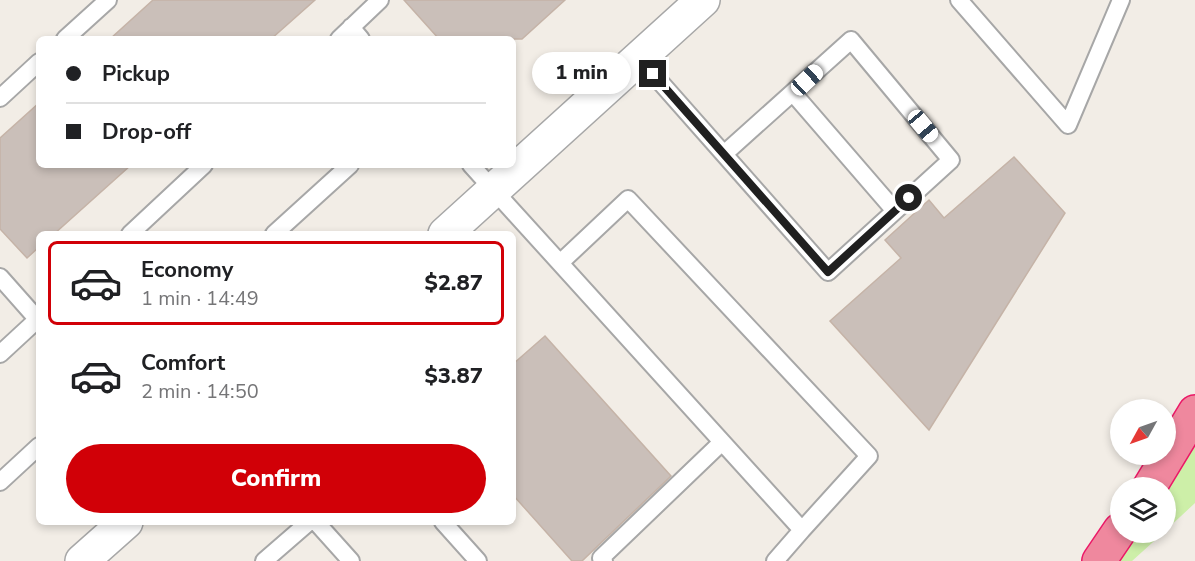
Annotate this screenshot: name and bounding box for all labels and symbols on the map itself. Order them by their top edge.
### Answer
callout: 1 min [533,53,632,95]
route end [639,60,666,87]
car [788,61,826,99]
car [905,106,941,146]
route start [895,184,922,211]
north arrow [1110,399,1176,465]

